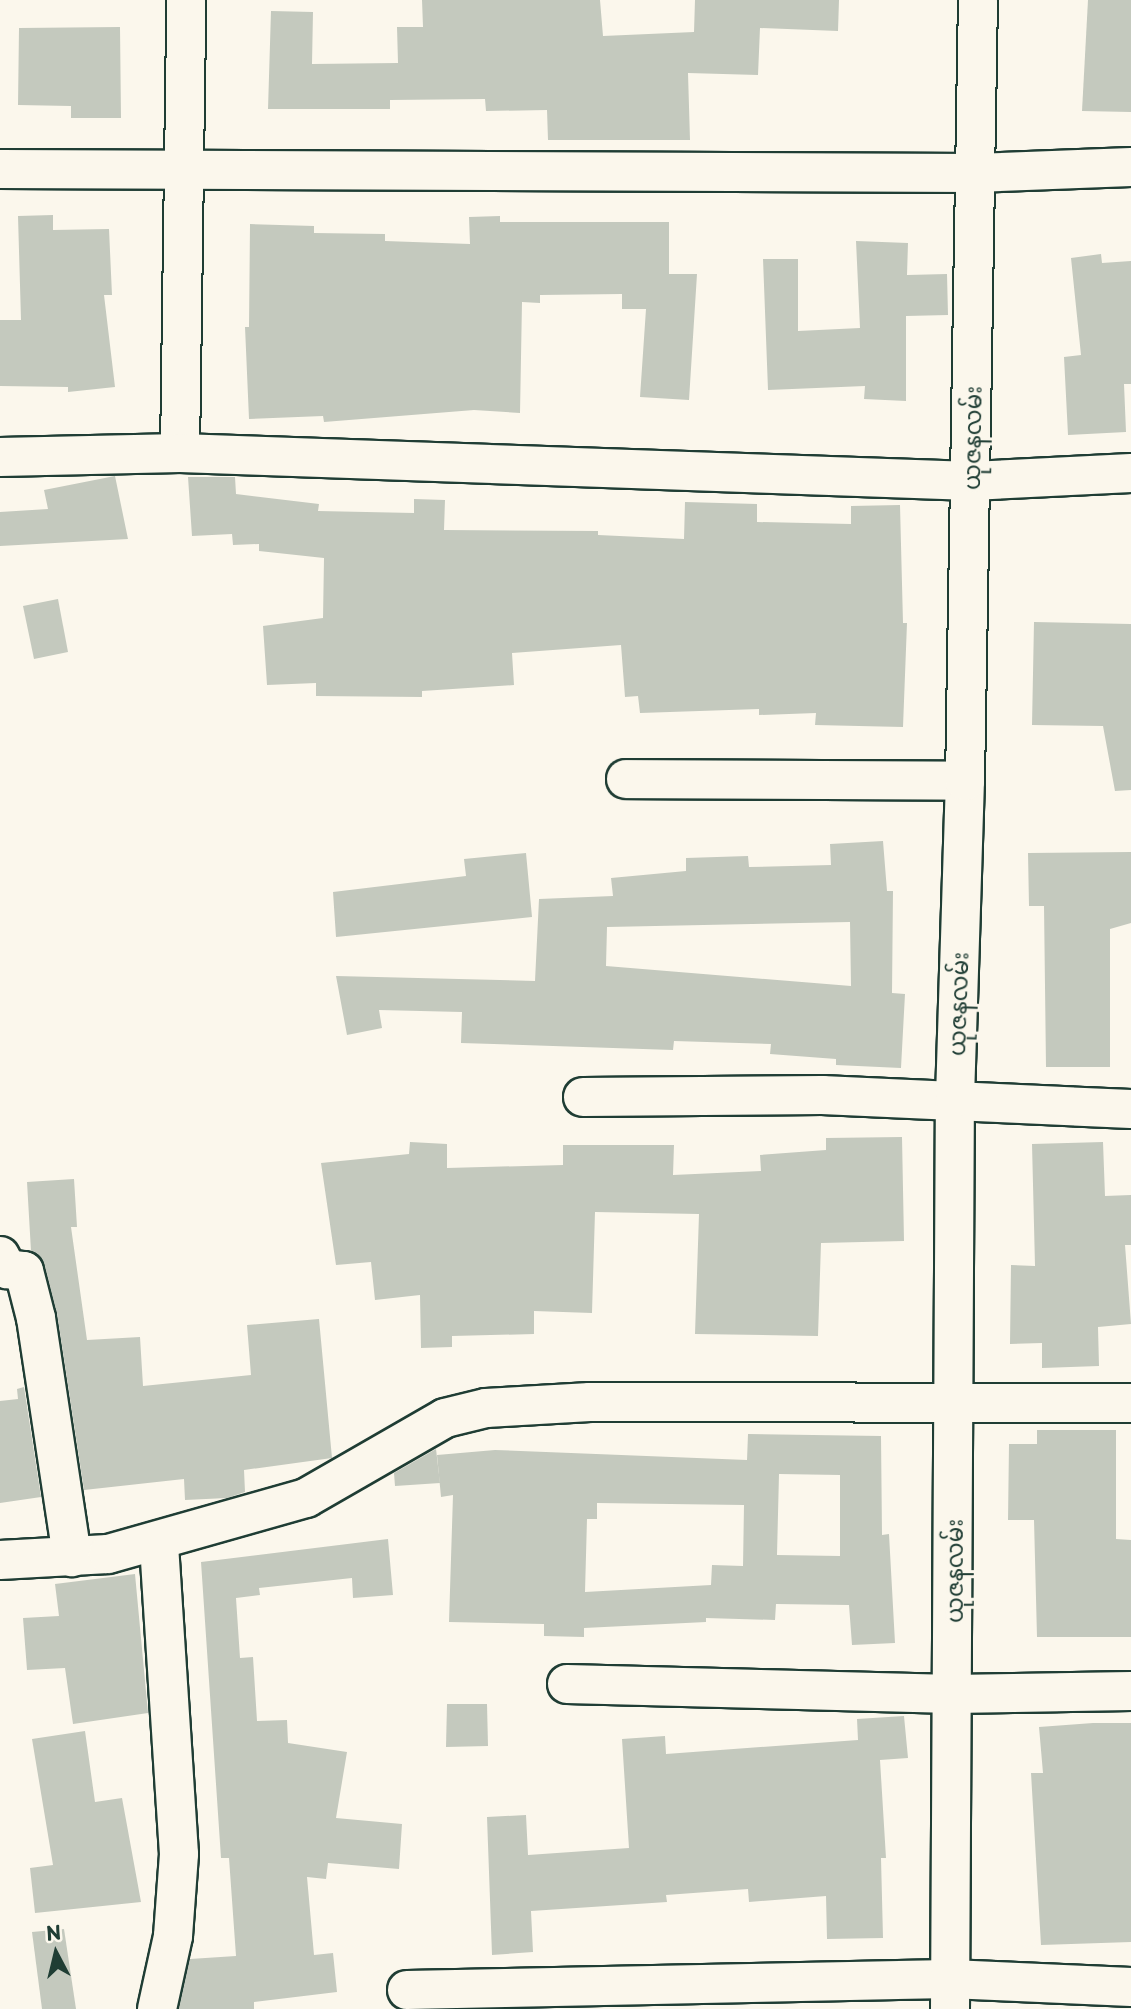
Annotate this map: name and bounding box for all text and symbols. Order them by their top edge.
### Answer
street label: ယုဇနလမ်း [957,386,987,490]
street label: ယုဇနလမ်း [942,951,974,1057]
street label: ယုဇနလမ်း [940,1519,968,1623]
text: N [44,1917,63,1947]
north arrow [21,1918,91,1988]

